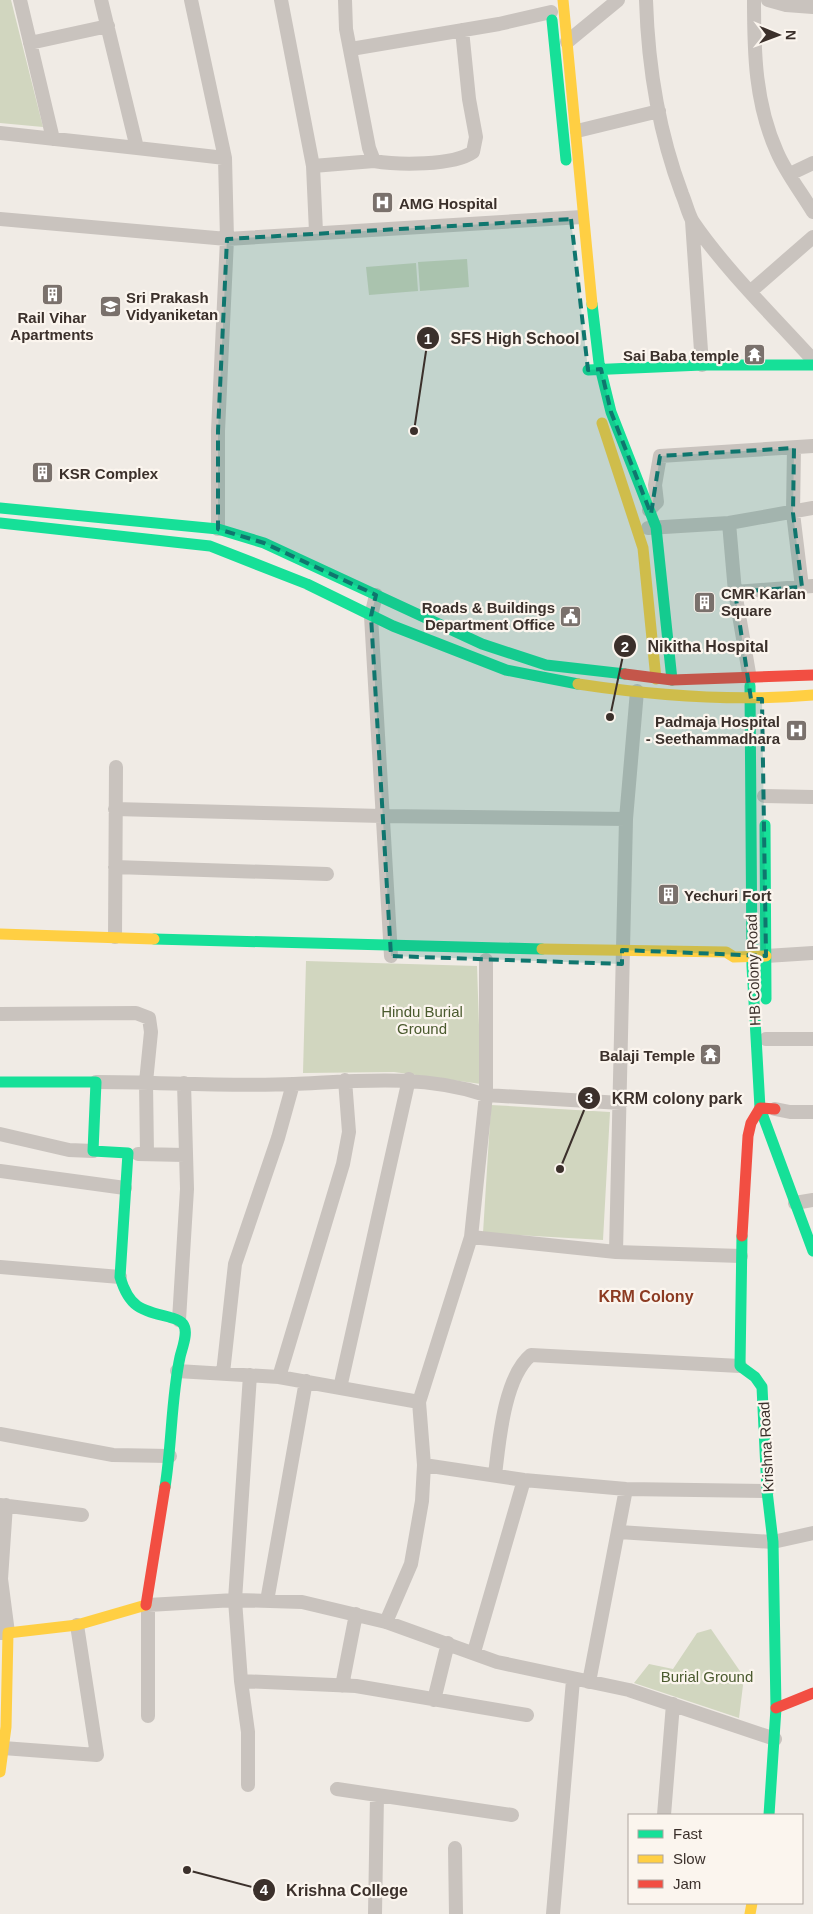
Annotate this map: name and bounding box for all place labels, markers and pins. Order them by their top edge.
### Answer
hospital icon: AMG Hospital [371,191,395,215]
place label: AMG Hospital [399,195,497,212]
building icon: Rail Vihar Apartments [40,282,64,306]
place label: Sri Prakash Vidyaniketan [126,289,218,323]
school or university icon: Sri Prakash Vidyaniketan [98,294,122,318]
place label: Rail Vihar Apartments [10,309,94,343]
callout: SFS High School [416,323,590,354]
temple icon: Sai Baba temple [743,343,767,367]
place label: Sai Baba temple [623,347,739,364]
building icon: KSR Complex [31,461,55,485]
place label: KSR Complex [59,465,159,482]
place label: CMR Karlan Square [721,585,806,619]
building icon: CMR Karlan Square [693,590,717,614]
place label: Roads & Buildings Department Office [422,599,555,633]
public building icon: Roads & Buildings Department Office [559,604,583,628]
callout: Nikitha Hospital [612,631,778,662]
place label: Padmaja Hospital - Seethammadhara [646,713,781,747]
hospital icon: Padmaja Hospital - Seethammadhara [784,718,808,742]
building icon: Yechuri Fort [656,883,680,907]
place label: Yechuri Fort [684,887,772,904]
temple icon: Balaji Temple [699,1043,723,1067]
place label: Balaji Temple [599,1047,695,1064]
callout: KRM colony park [576,1083,752,1114]
callout: Krishna College [252,1875,418,1906]

